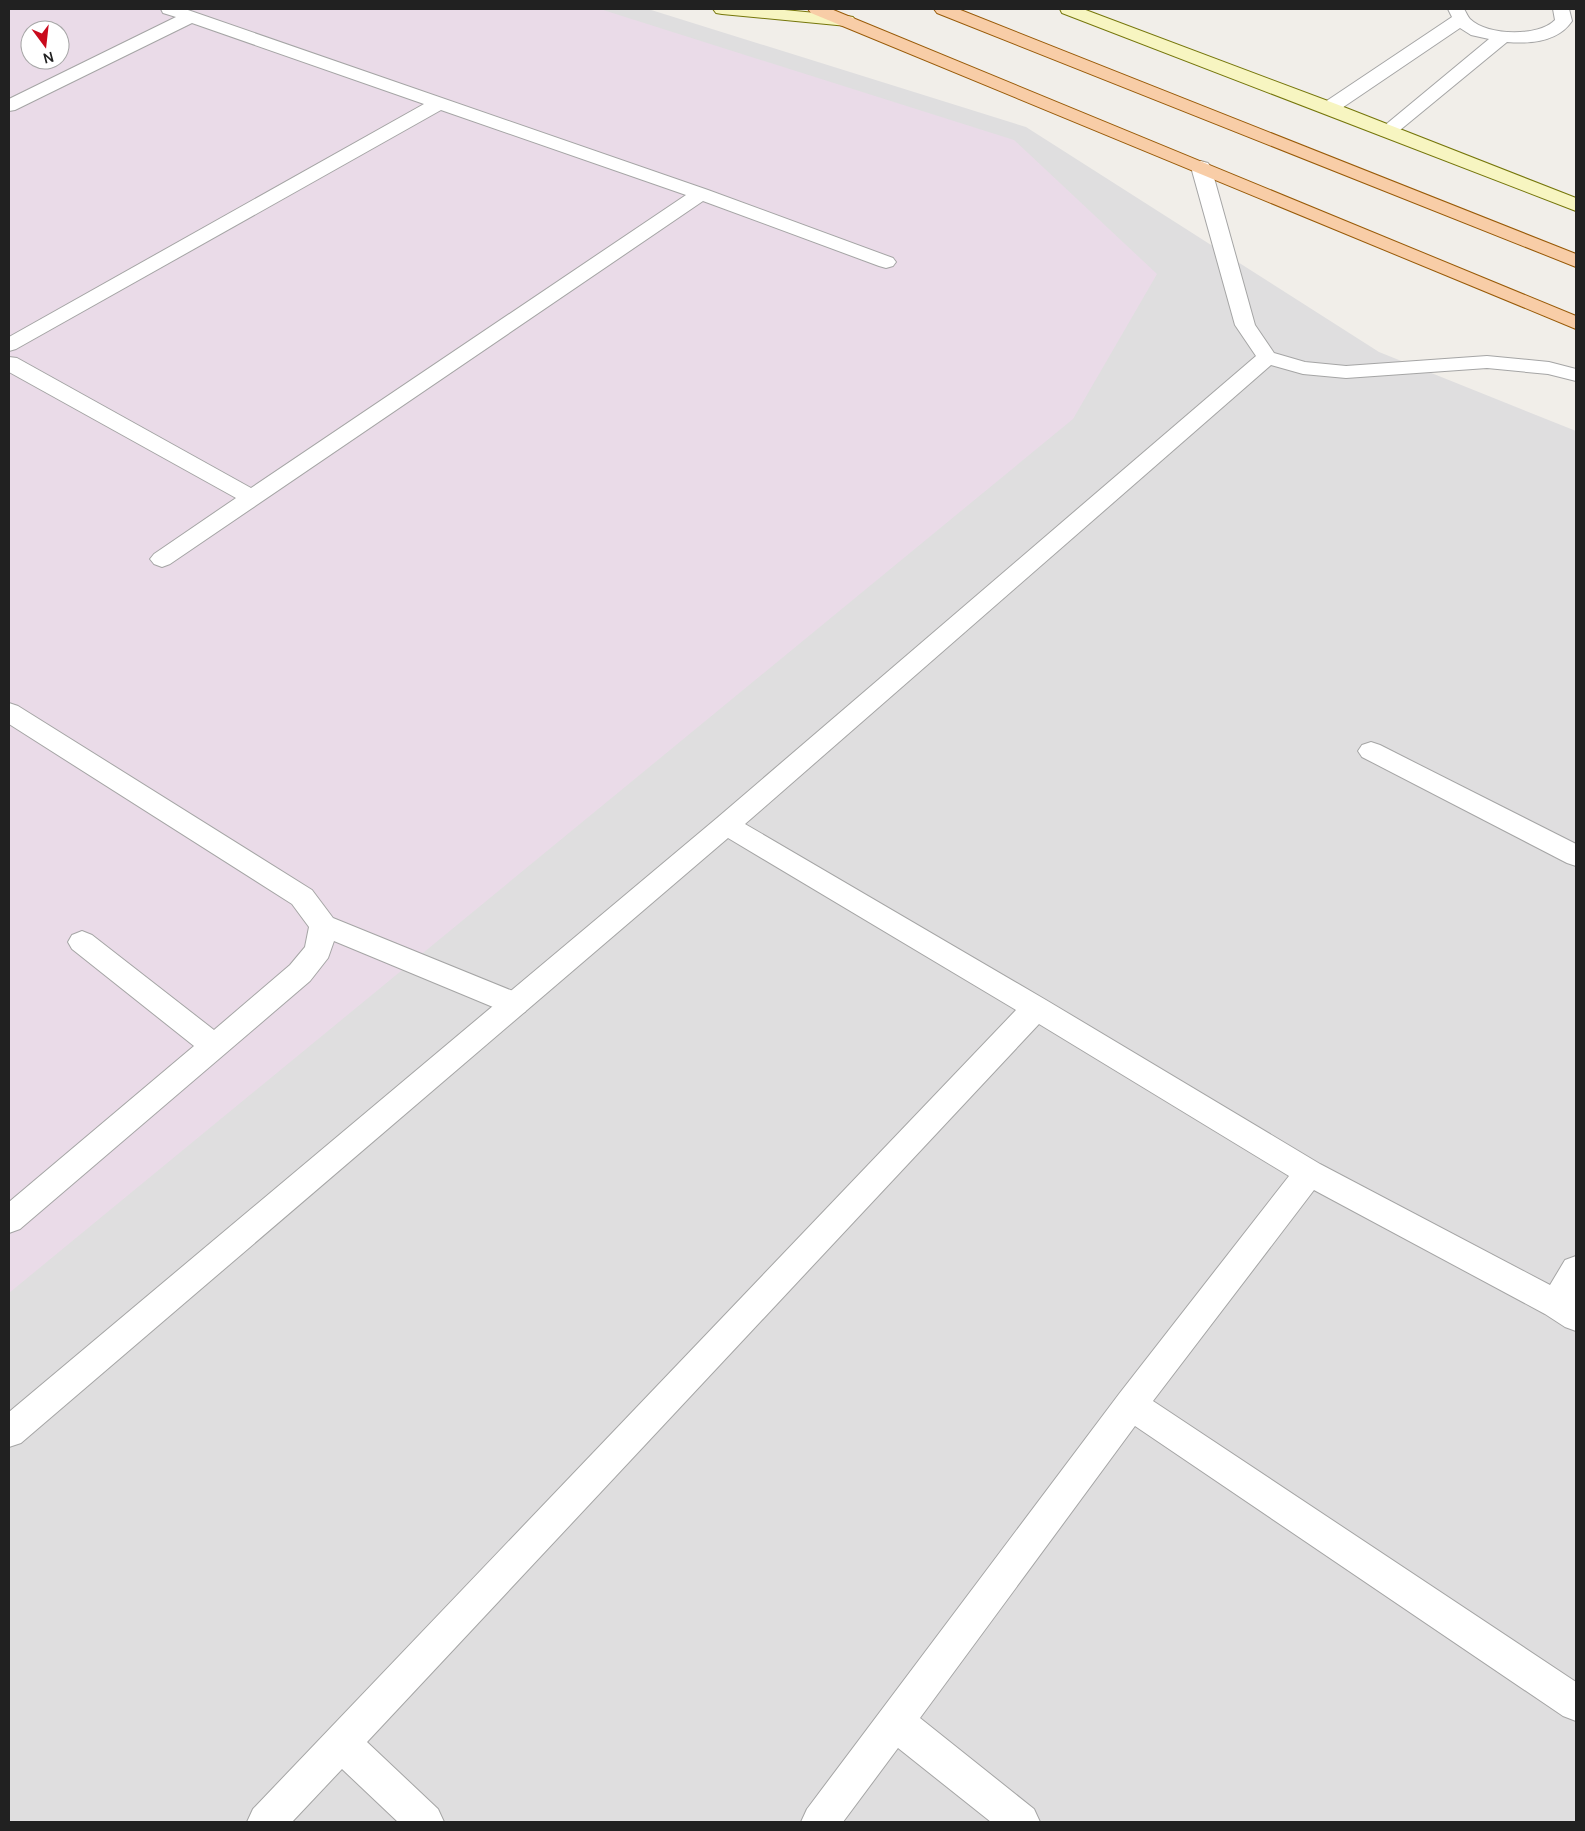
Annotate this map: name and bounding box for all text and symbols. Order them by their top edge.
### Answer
north arrow [20,20,70,70]
text: N [41,48,56,69]

